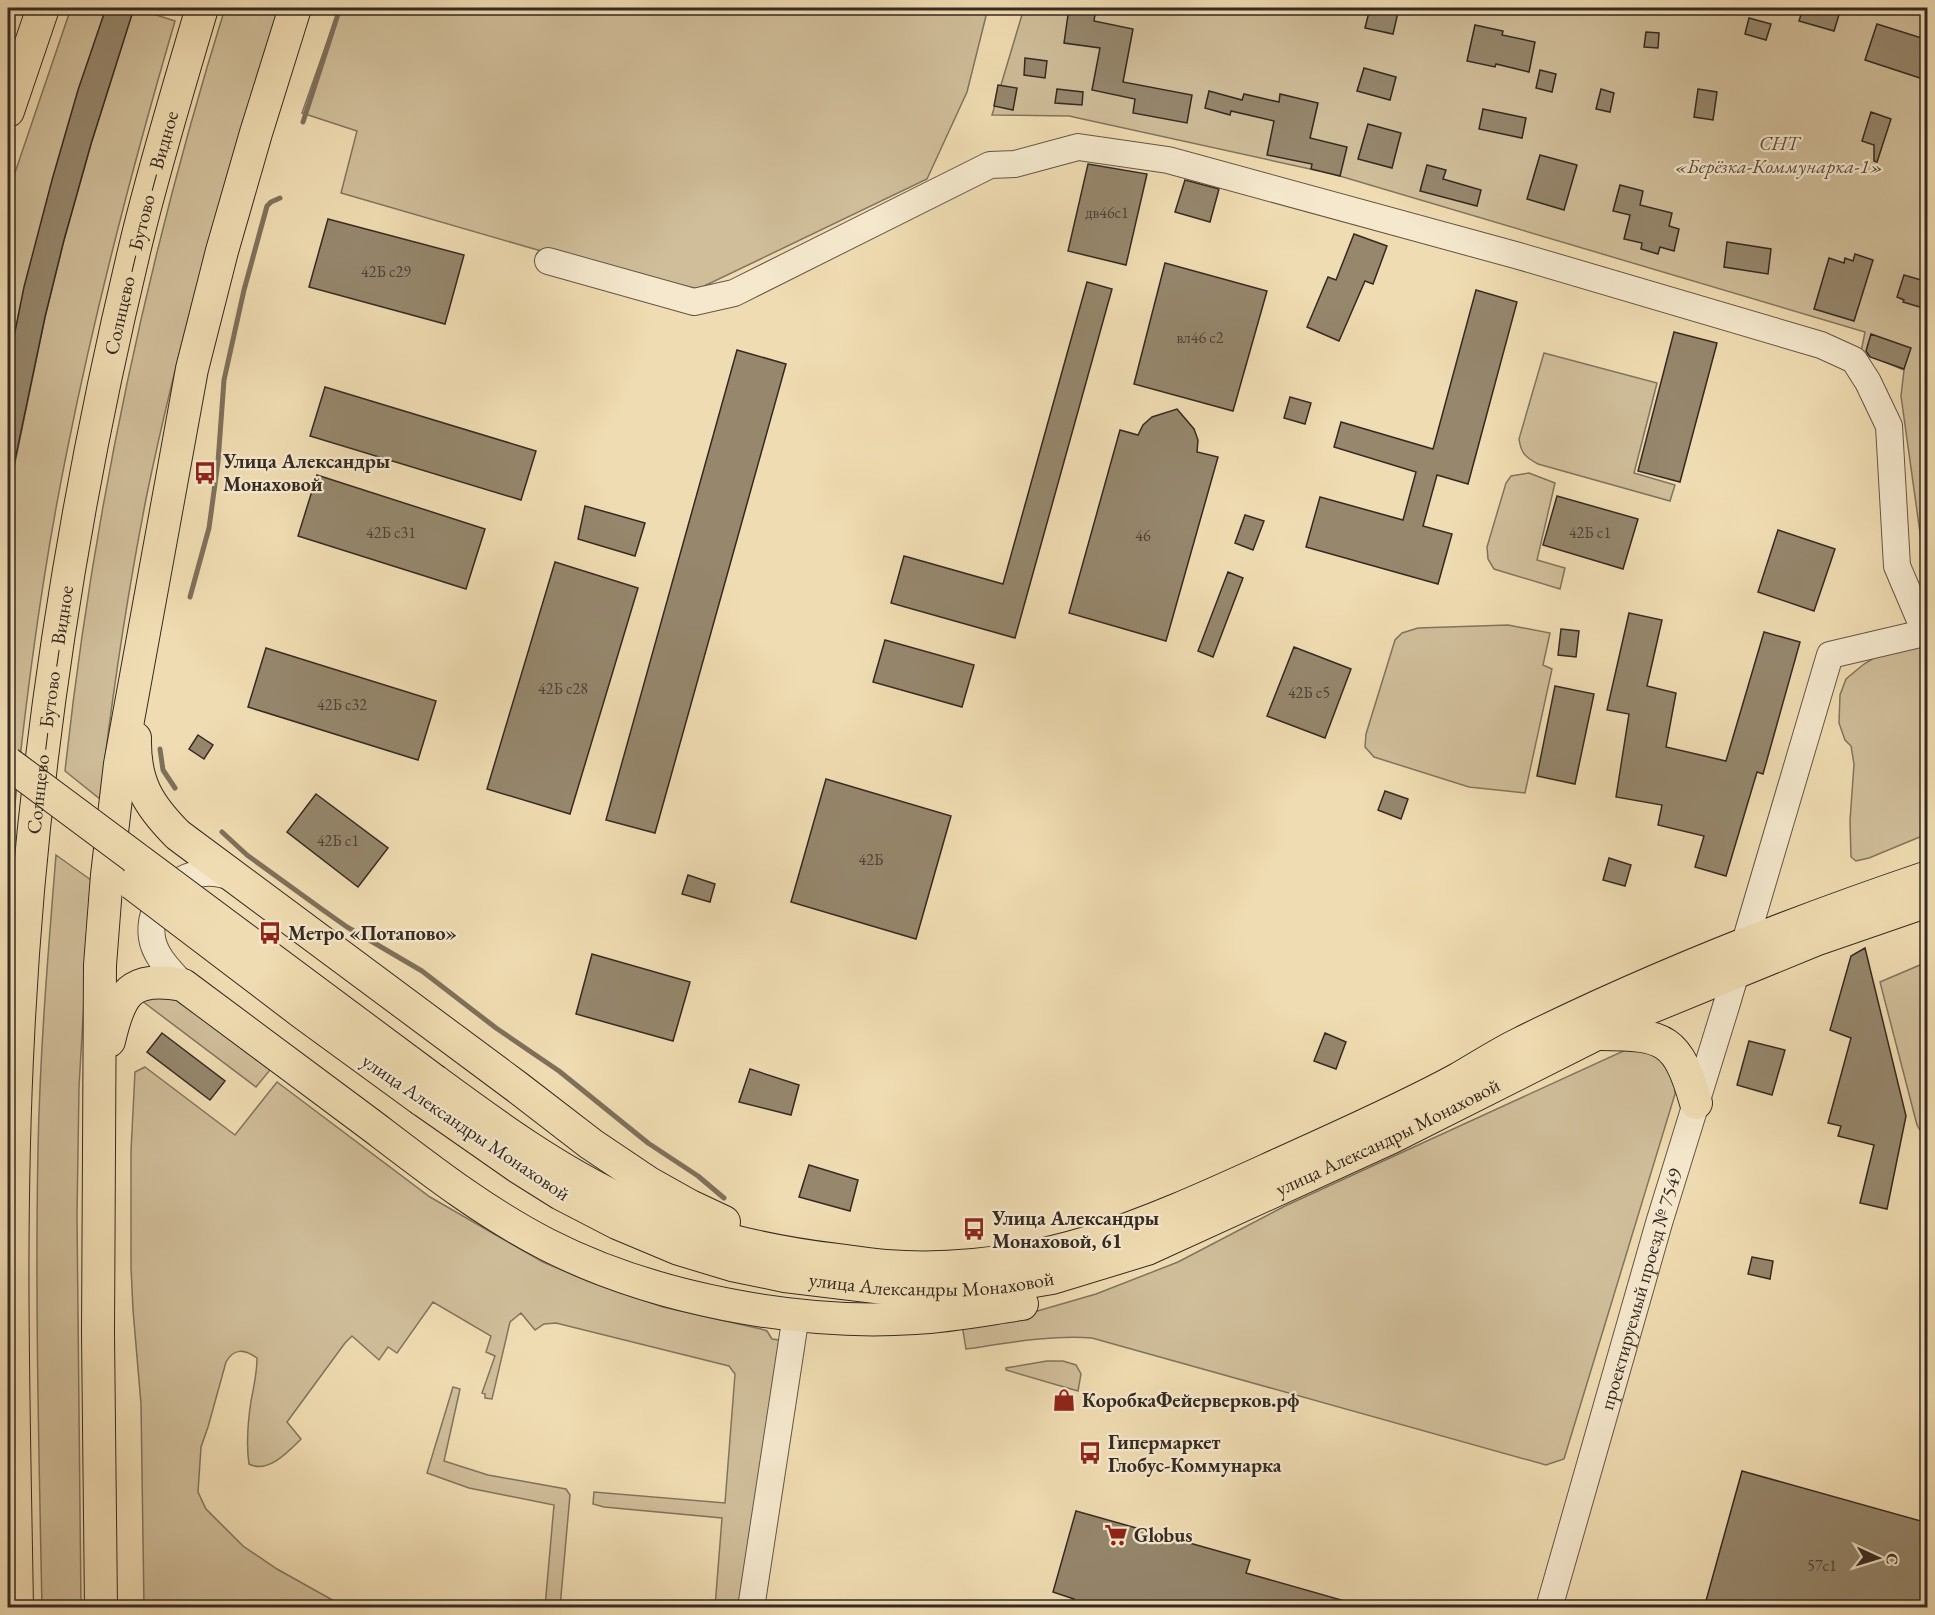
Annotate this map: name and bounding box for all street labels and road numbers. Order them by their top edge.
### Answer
street label: Солнцево — Бутово — Видное [98,108,184,357]
street label: Солнцево — Бутово — Видное [20,583,79,835]
street label: улица Александры Монаховой [357,1047,576,1207]
street label: улица Александры Монаховой [1271,1072,1505,1202]
street label: проектируемый проезд № 7549 [1593,1165,1688,1413]
street label: улица Александры Монаховой [808,1265,1056,1302]

